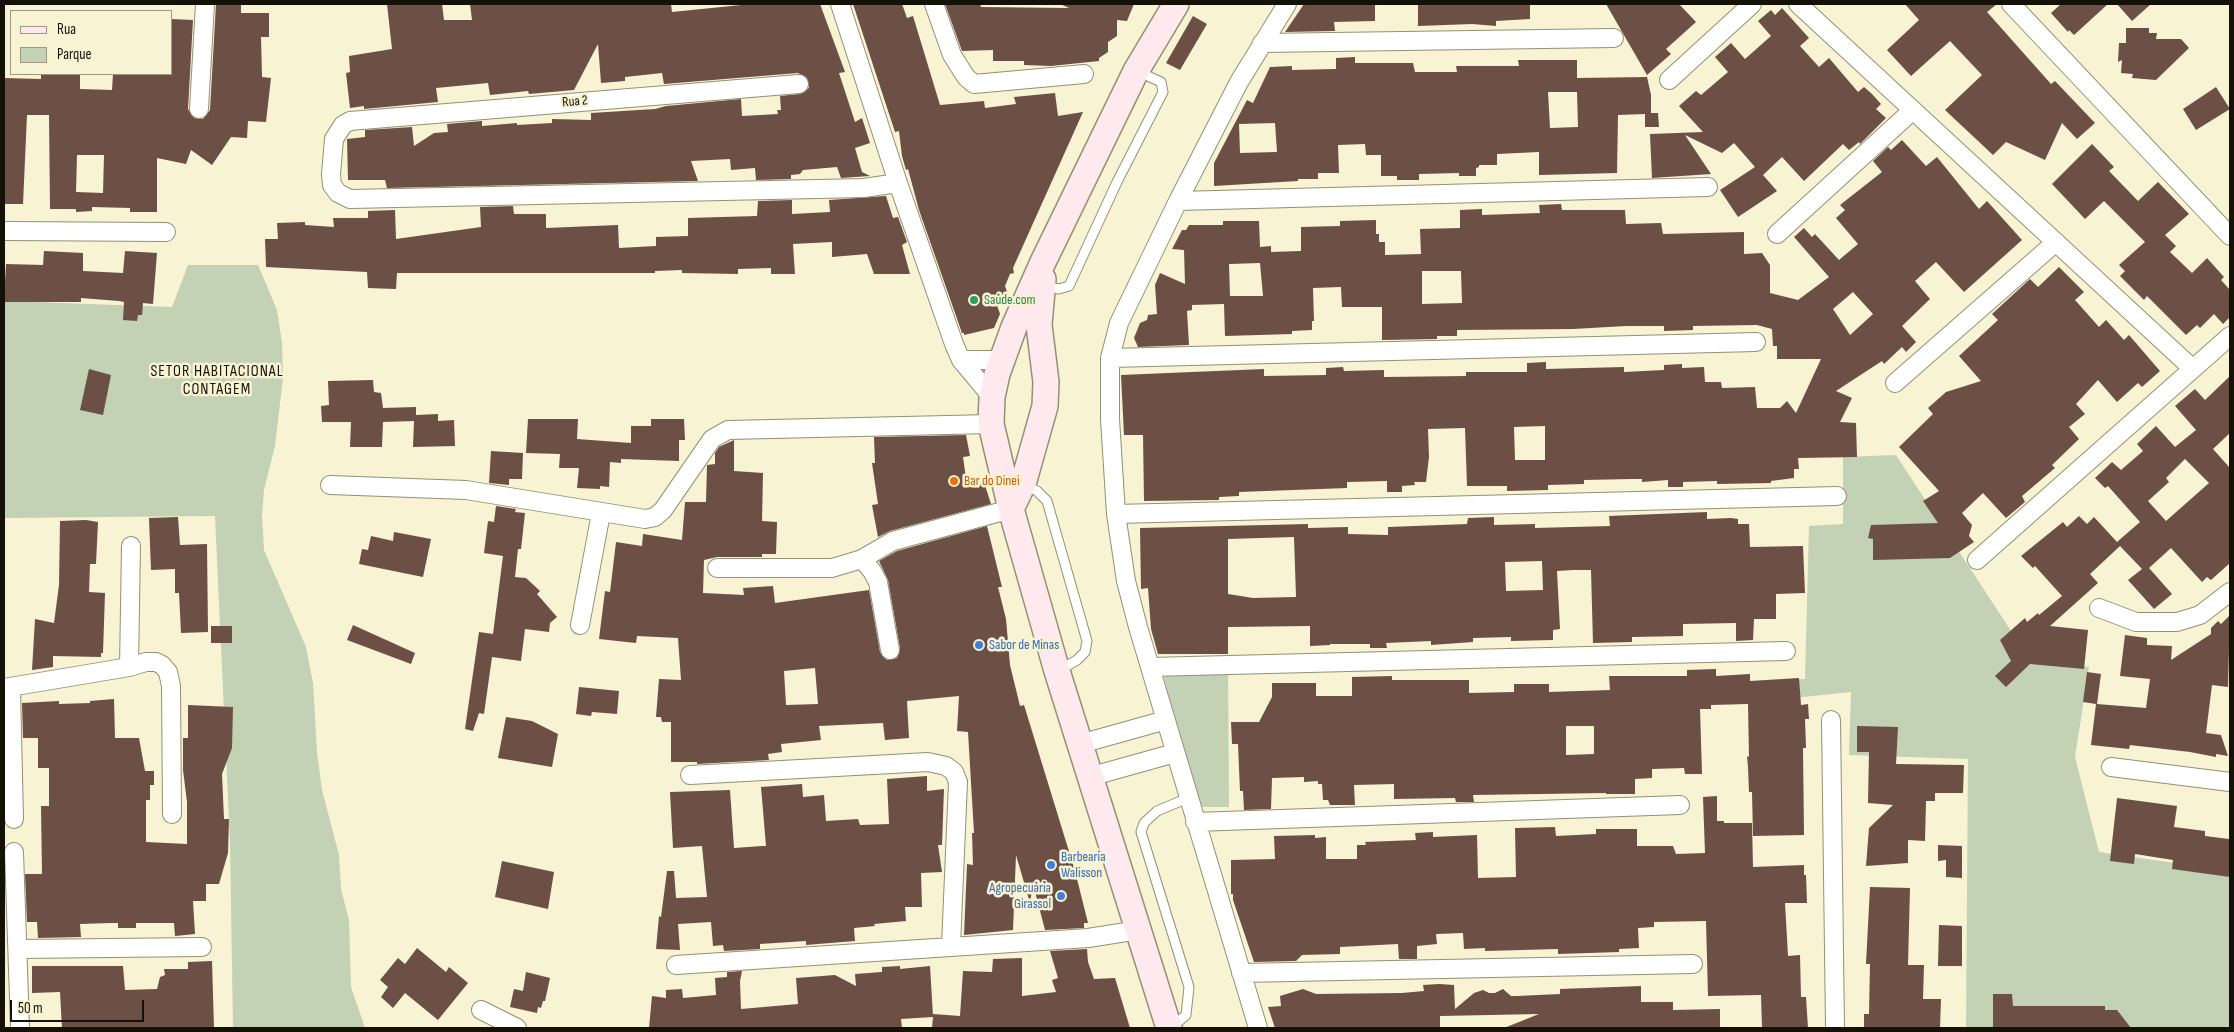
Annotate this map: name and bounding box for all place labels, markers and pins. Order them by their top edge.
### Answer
place label: Saúde.com [984,292,1036,308]
marker: Saúde.com [968,294,980,306]
place label: Bar do Dinei [964,473,1019,489]
marker: Bar do Dinei [948,475,960,487]
place label: Sabor de Minas [989,637,1059,653]
marker: Sabor de Minas [973,639,985,651]
place label: Barbearia Walisson [1061,849,1106,882]
marker: Barbearia Walisson [1045,859,1057,871]
place label: Agropecuária Girassol [989,880,1051,912]
marker: Agropecuária Girassol [1055,890,1067,902]

